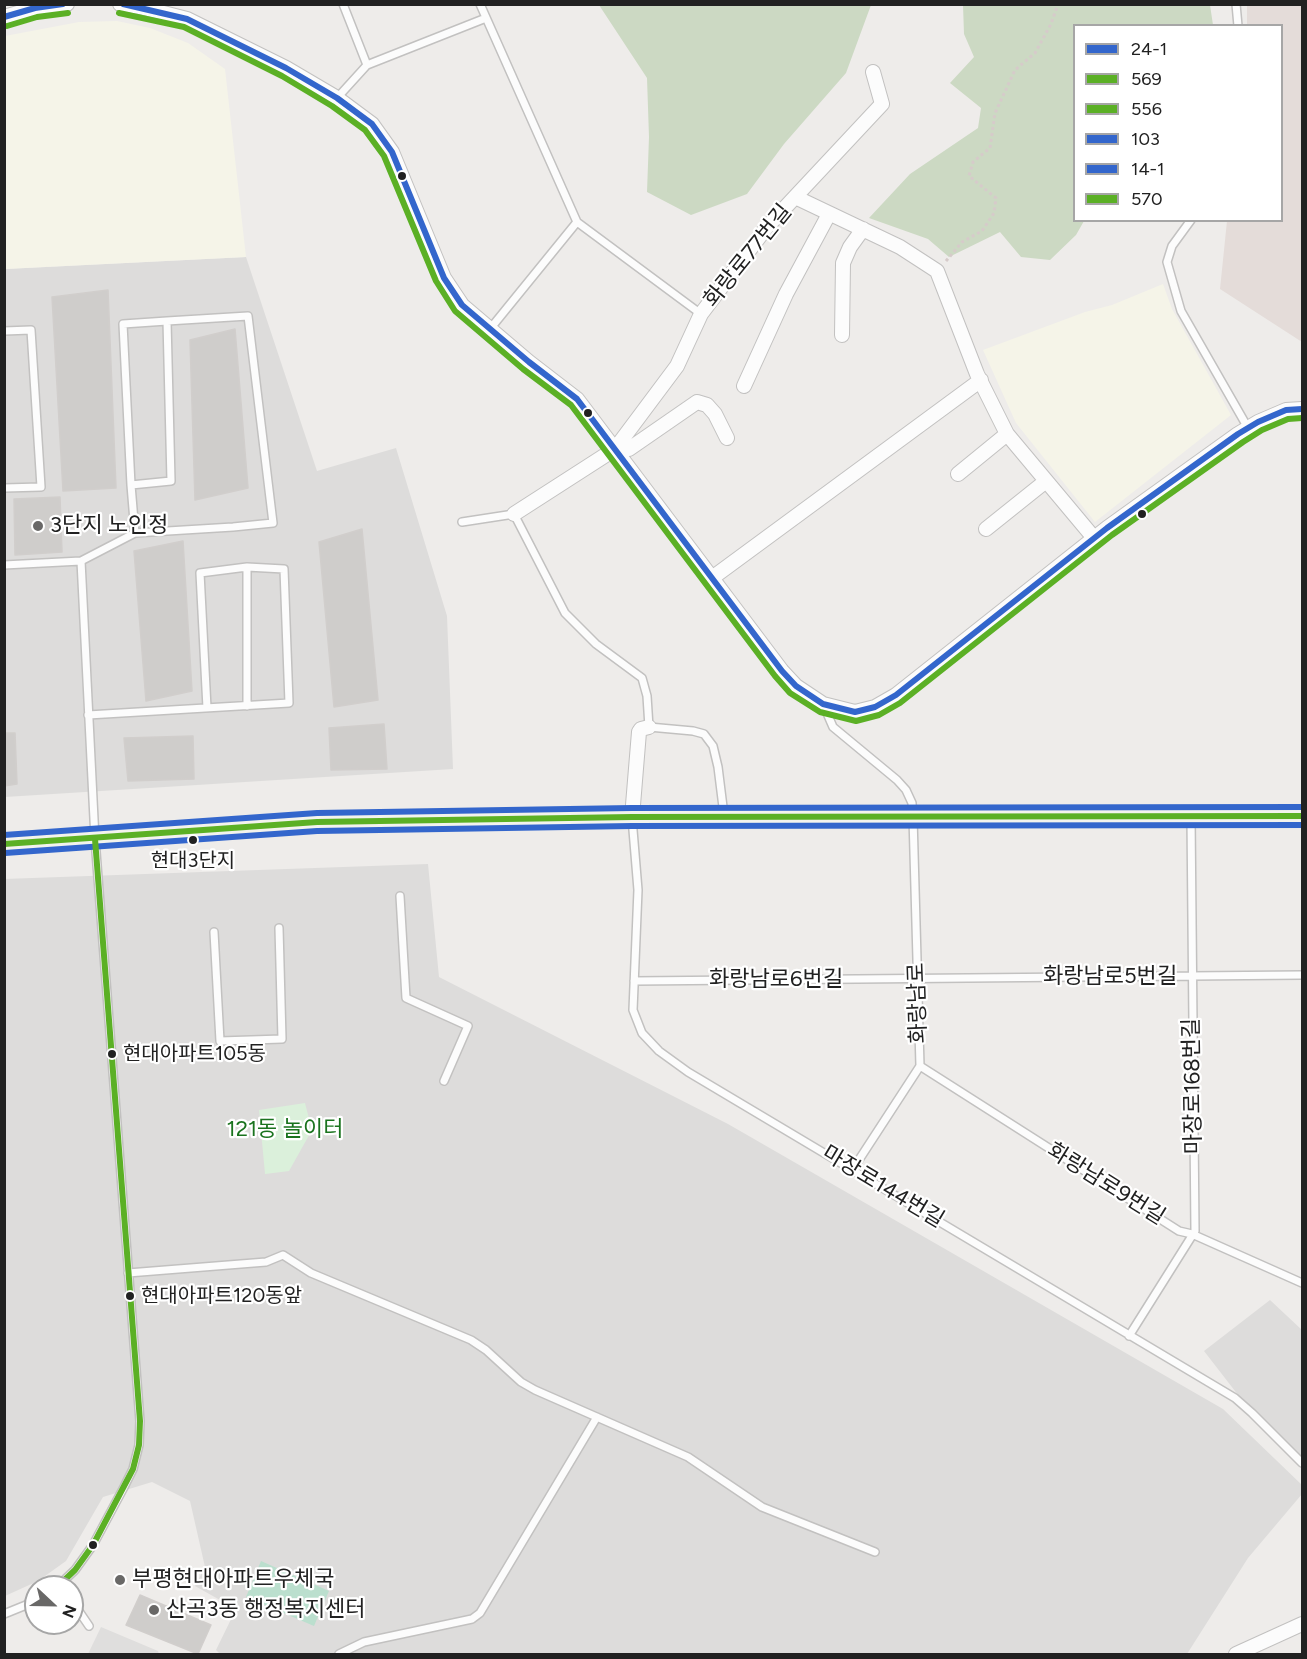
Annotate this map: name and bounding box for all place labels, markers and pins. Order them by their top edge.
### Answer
unlabelled marker [396,170,408,182]
unlabelled marker [582,407,594,419]
unlabelled marker [1136,508,1148,520]
place label: 3단지 노인정 [50,513,169,539]
marker: 3단지 노인정 [31,519,45,533]
marker: 현대3단지 [187,834,199,846]
place label: 현대3단지 [151,849,235,873]
place label: 현대아파트105동 [123,1042,266,1066]
marker: 현대아파트105동 [106,1048,118,1060]
place label: 현대아파트120동앞 [141,1284,302,1308]
marker: 현대아파트120동앞 [124,1290,136,1302]
unlabelled marker [87,1539,99,1551]
place label: 부평현대아파트우체국 [132,1567,334,1593]
marker: 부평현대아파트우체국 [113,1573,127,1587]
place label: 산곡3동 행정복지센터 [166,1597,366,1623]
marker: 산곡3동 행정복지센터 [147,1603,161,1617]

